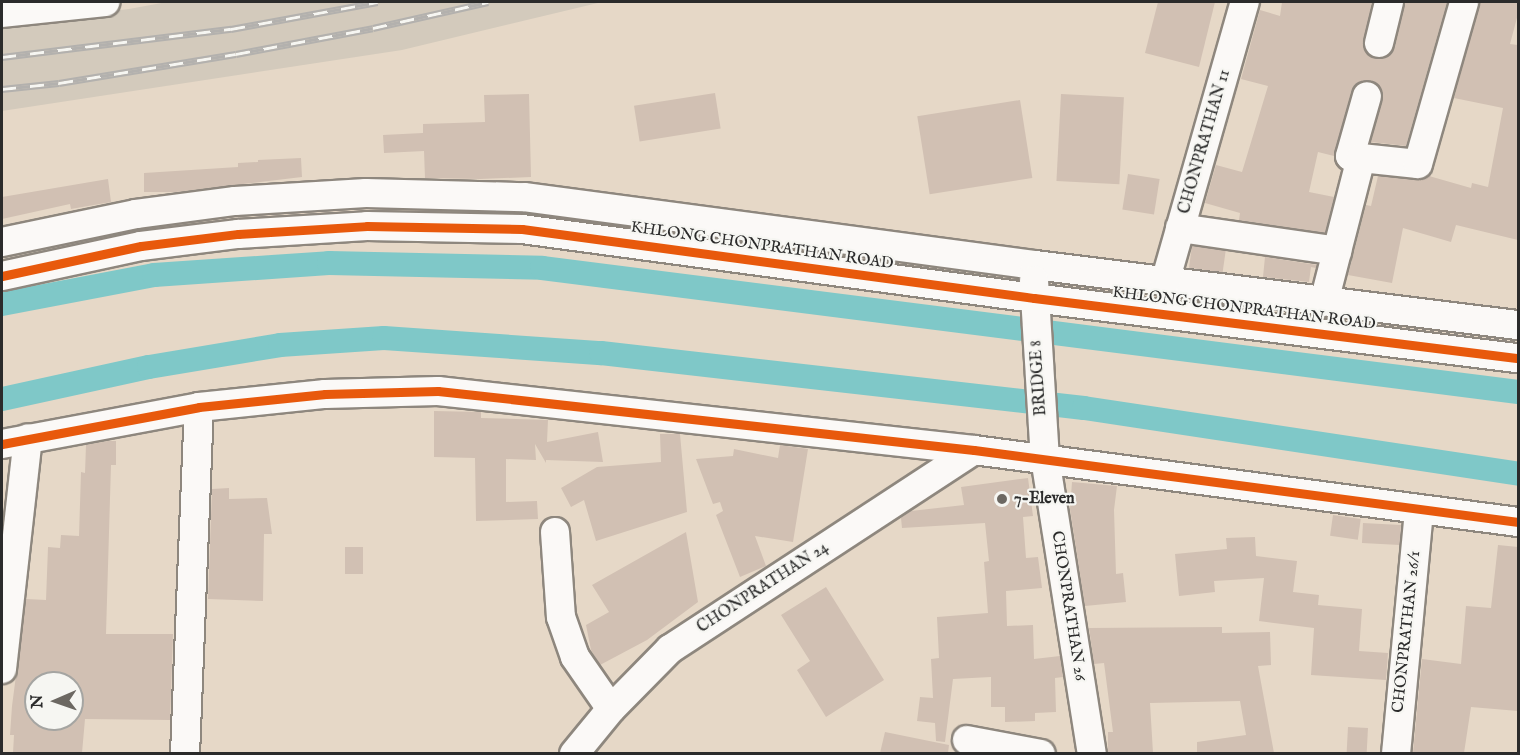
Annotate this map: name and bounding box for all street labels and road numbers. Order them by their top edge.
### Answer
street label: CHONPRATHAN 11 [1175,68,1235,216]
street label: KHLONG CHONPRATHAN ROAD [629,218,895,274]
street label: KHLONG CHONPRATHAN ROAD [1111,283,1377,335]
street label: BRIDGE 8 [1027,340,1051,416]
street label: CHONPRATHAN 26 [1047,530,1089,682]
street label: CHONPRATHAN 24 [694,538,832,638]
street label: CHONPRATHAN 26/1 [1389,550,1425,714]

